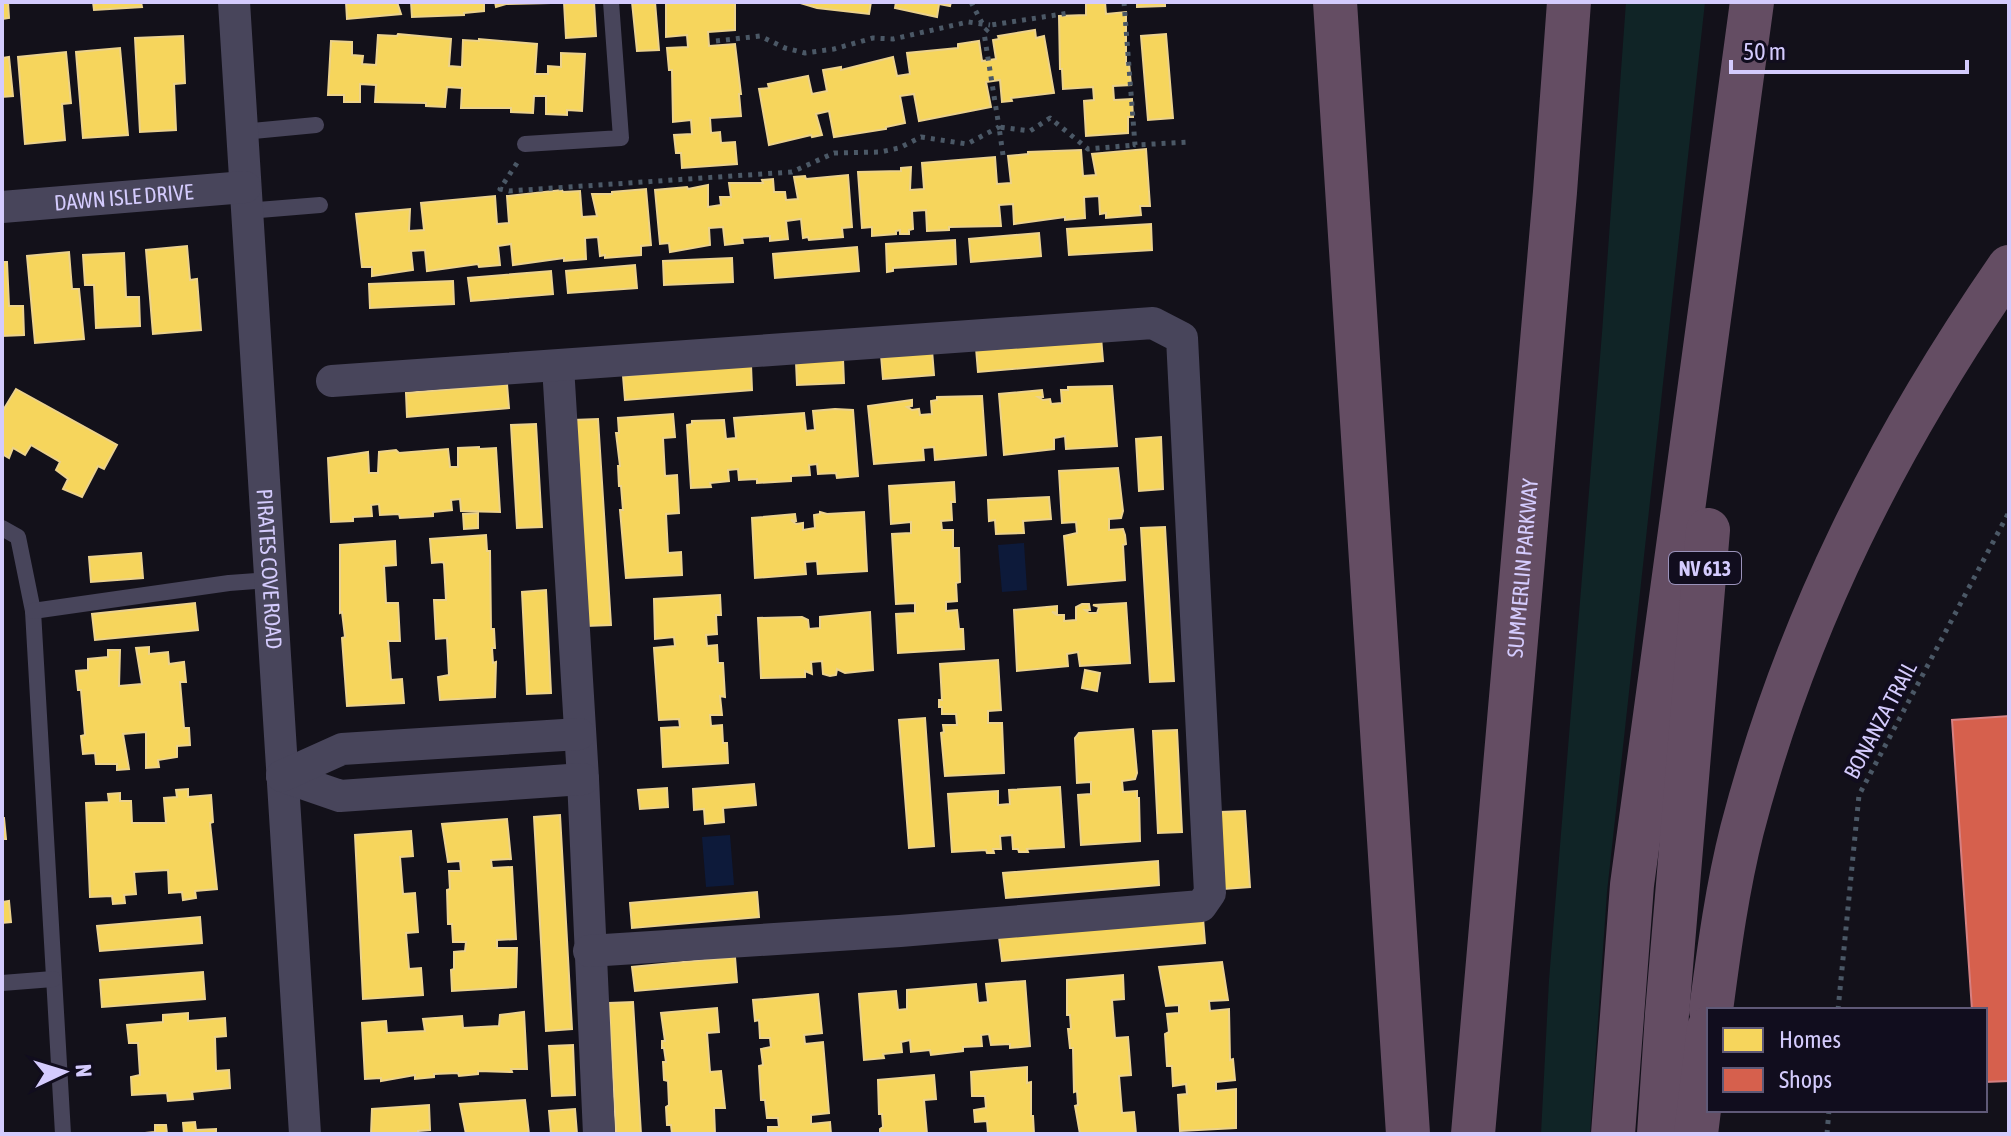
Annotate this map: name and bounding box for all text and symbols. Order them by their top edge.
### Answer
scale bar [1731,24,1967,74]
text: 50 m [1743,38,1786,65]
street label: DAWN ISLE DRIVE [53,178,195,216]
street label: SUMMERLIN PARKWAY [1502,477,1543,659]
street label: PIRATES COVE ROAD [252,488,288,650]
road number: NV 613 [1669,552,1741,584]
street label: BONANZA TRAIL [1838,656,1922,783]
legend [1707,1008,1987,1112]
text: Homes [1779,1026,1841,1053]
north arrow [24,1032,104,1112]
text: N [71,1063,97,1078]
text: Shops [1779,1066,1832,1093]

